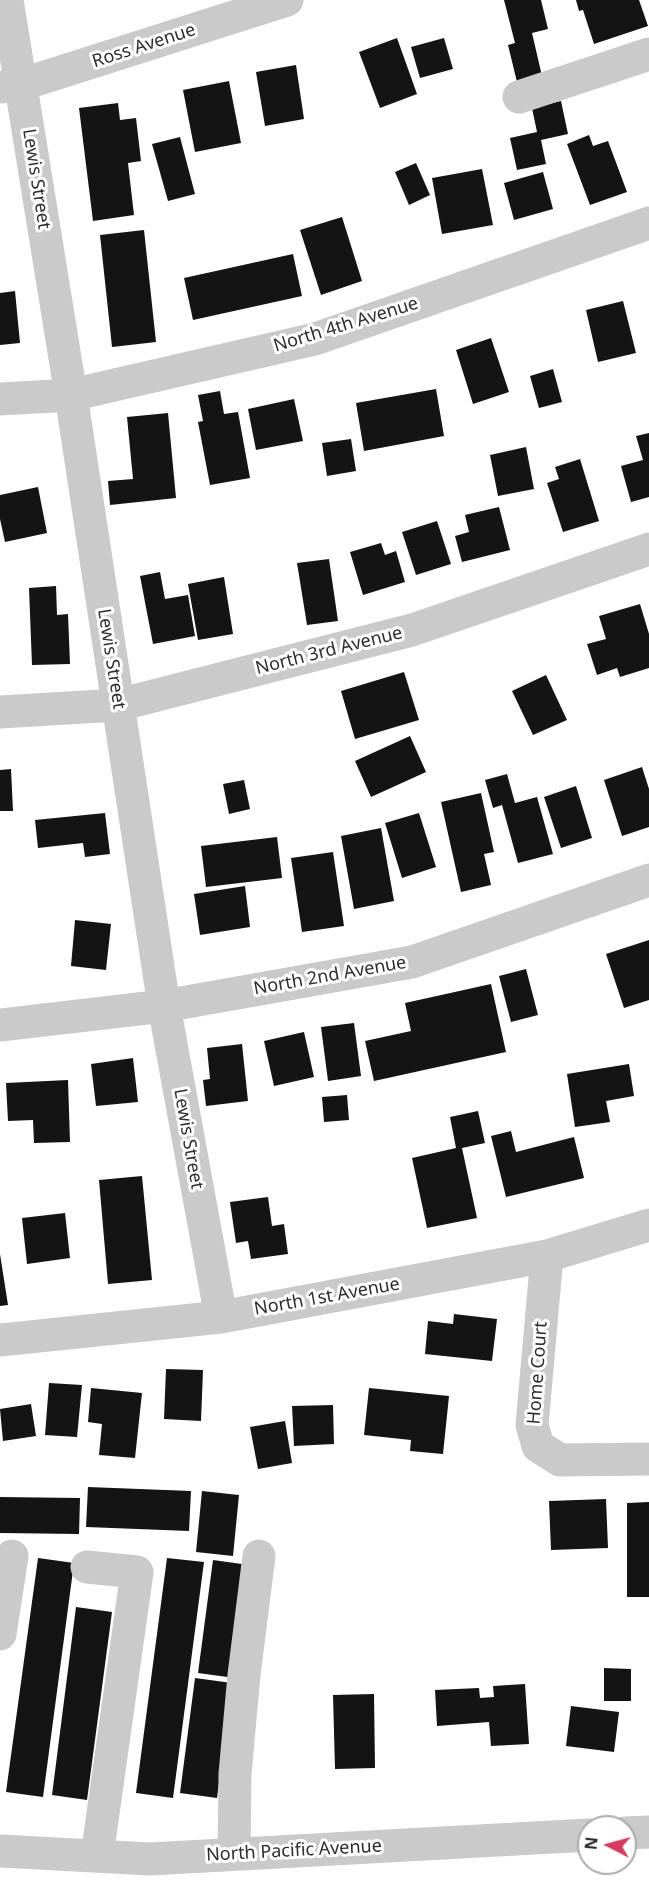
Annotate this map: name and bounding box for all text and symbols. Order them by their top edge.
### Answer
street label: Ross Avenue [90,19,198,73]
street label: Lewis Street [17,127,55,231]
street label: North 4th Avenue [271,293,421,357]
street label: Lewis Street [92,607,130,711]
street label: North 3rd Avenue [253,622,405,680]
street label: North 2nd Avenue [252,952,408,1000]
street label: Lewis Street [169,1087,207,1191]
street label: North 1st Avenue [252,1274,402,1320]
street label: Home Court [524,1321,552,1425]
north arrow [577,1815,637,1875]
street label: North Pacific Avenue [206,1836,382,1866]
text: N [579,1836,603,1851]

